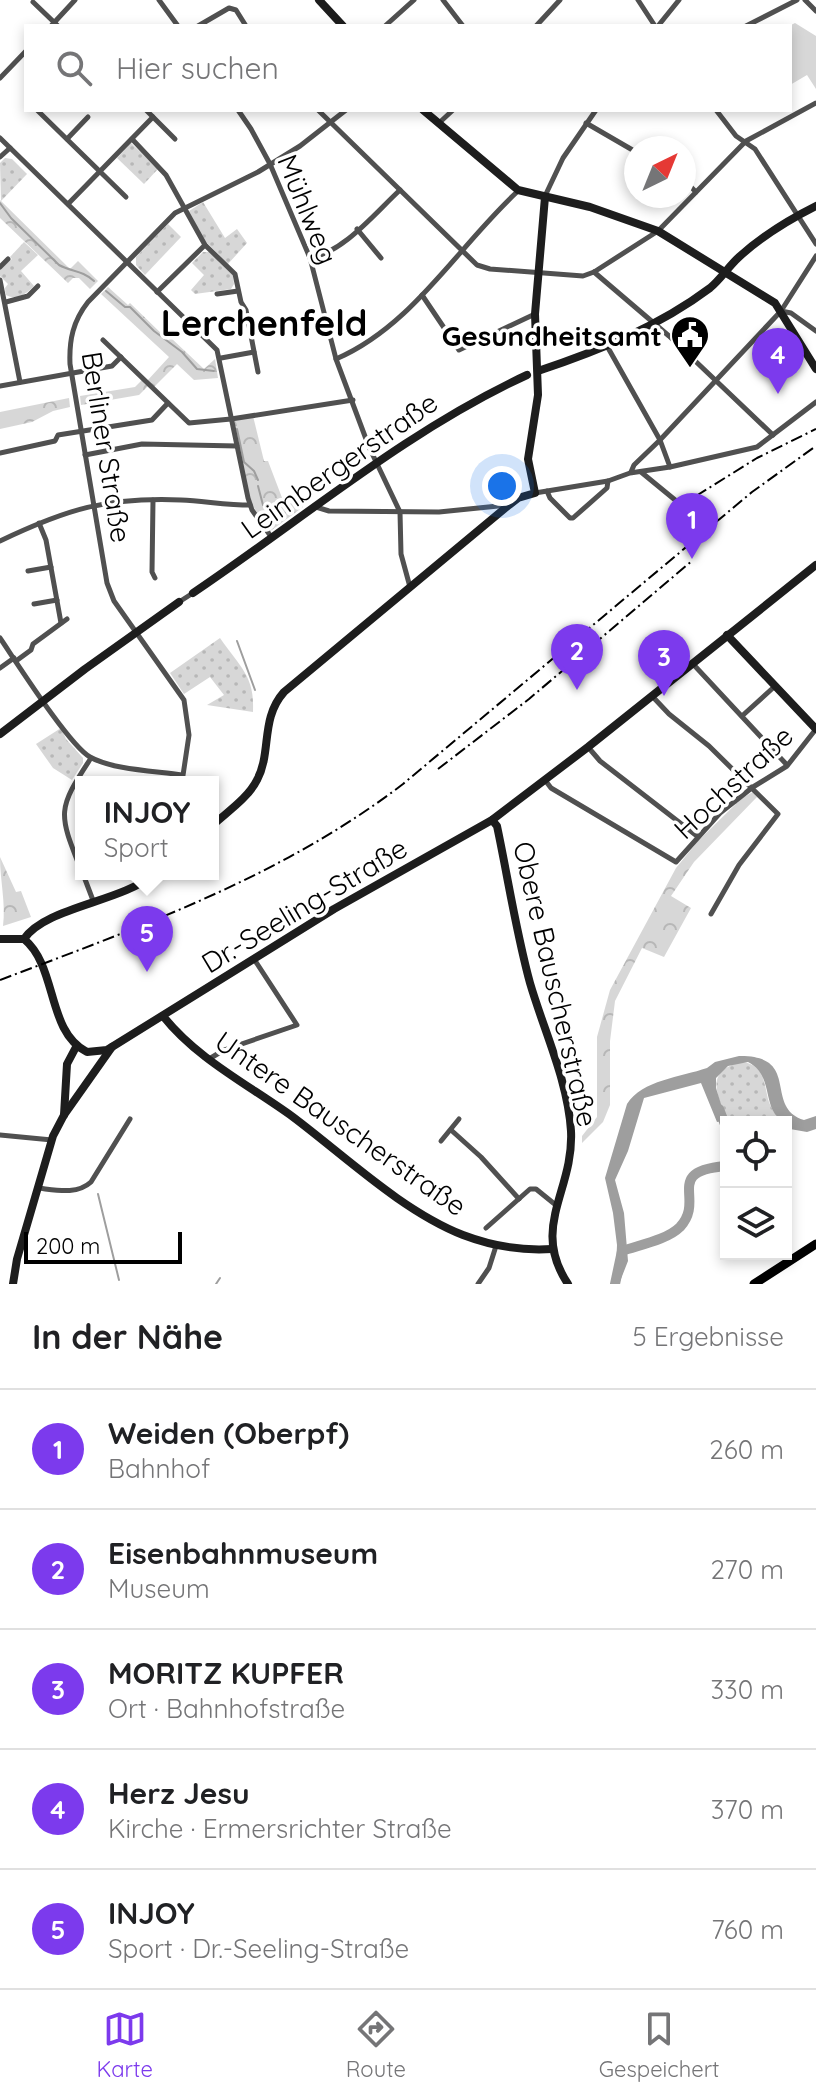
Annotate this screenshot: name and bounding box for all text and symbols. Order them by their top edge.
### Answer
search box [24,24,792,112]
icon: search [52,46,96,90]
text: Hier suchen [116,49,279,87]
north arrow [624,136,696,208]
street label: Mühlweg [270,149,346,269]
district label: Lerchenfeld [161,300,367,345]
public building icon: Gesundheitsamt [669,314,711,369]
place label: Gesundheitsamt [442,318,662,353]
pin: 4 [752,328,804,394]
street label: Berliner Straße [75,349,139,545]
street label: Leimbergerstraße [234,384,444,546]
your location [482,466,522,506]
pin: 1 [666,493,718,559]
pin: 2 [551,624,603,690]
pin: 3 [638,630,690,696]
street label: Hochstraße [666,718,800,846]
popup [75,776,219,880]
text: INJOY [104,793,190,831]
street label: Dr.-Seeling-Straße [195,830,413,980]
text: Sport [104,831,169,864]
street label: Obere Bauscherstraße [506,838,606,1130]
pin: 5 [121,906,173,972]
street label: Untere Bauscherstraße [209,1023,473,1223]
map controls [720,1116,792,1260]
button: locate [720,1116,792,1188]
button: layers [720,1188,792,1260]
scale bar [24,1228,182,1264]
text: 200 m [36,1232,100,1260]
text: In der Nähe [32,1315,223,1358]
text: 5 Ergebnisse [633,1320,784,1353]
text: Weiden (Oberpf) [108,1414,349,1452]
text: 1 [53,1433,63,1466]
text: 260 m [709,1433,784,1466]
text: Bahnhof [108,1452,210,1485]
text: Eisenbahnmuseum [108,1534,378,1572]
text: 2 [51,1553,65,1586]
text: 270 m [710,1553,784,1586]
text: Museum [108,1572,210,1605]
text: MORITZ KUPFER [108,1654,344,1692]
text: 3 [51,1673,65,1706]
text: 330 m [710,1673,784,1706]
text: Ort · Bahnhofstraße [108,1692,345,1725]
text: Herz Jesu [108,1774,250,1812]
text: 4 [50,1793,66,1826]
text: 370 m [711,1793,784,1826]
text: Kirche · Ermersrichter Straße [108,1812,452,1845]
text: INJOY [108,1894,195,1932]
text: 5 [51,1913,65,1946]
text: 760 m [711,1913,784,1946]
text: Sport · Dr.-Seeling-Straße [108,1932,409,1965]
tab: Karte [96,2007,153,2083]
tab: Route [346,2007,406,2083]
tab: Gespeichert [599,2007,720,2083]

